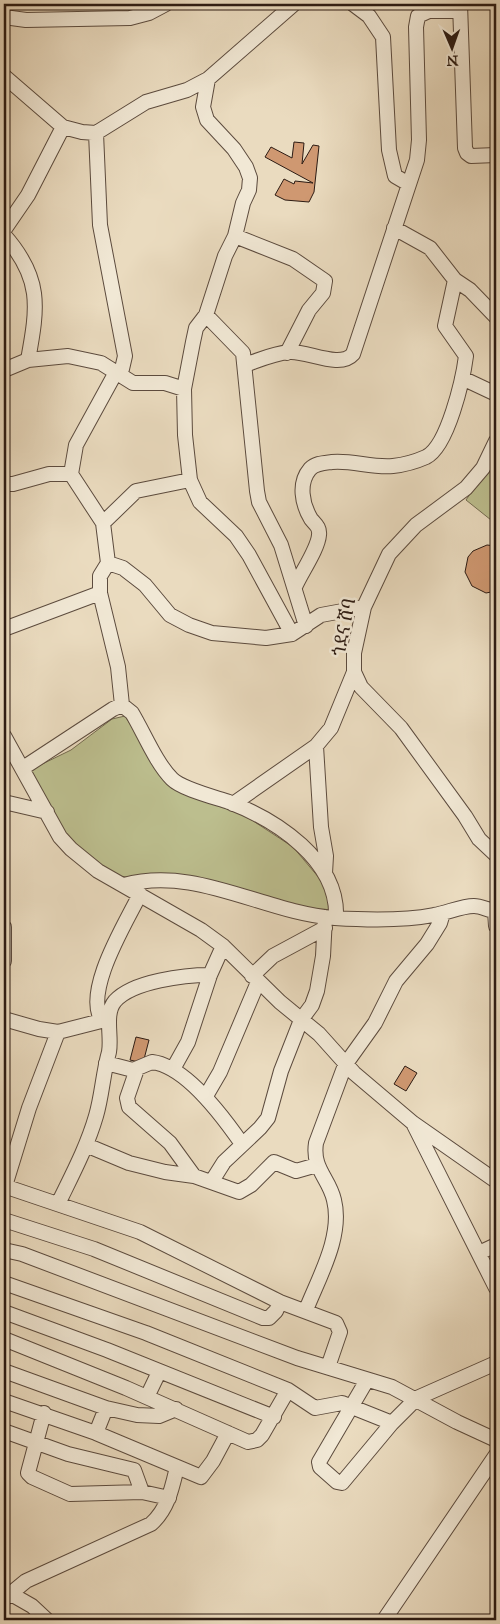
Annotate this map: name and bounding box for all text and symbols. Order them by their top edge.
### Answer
north arrow [428,22,478,72]
text: N [446,52,459,69]
street label: ጎደና ሸባ [328,596,360,658]

